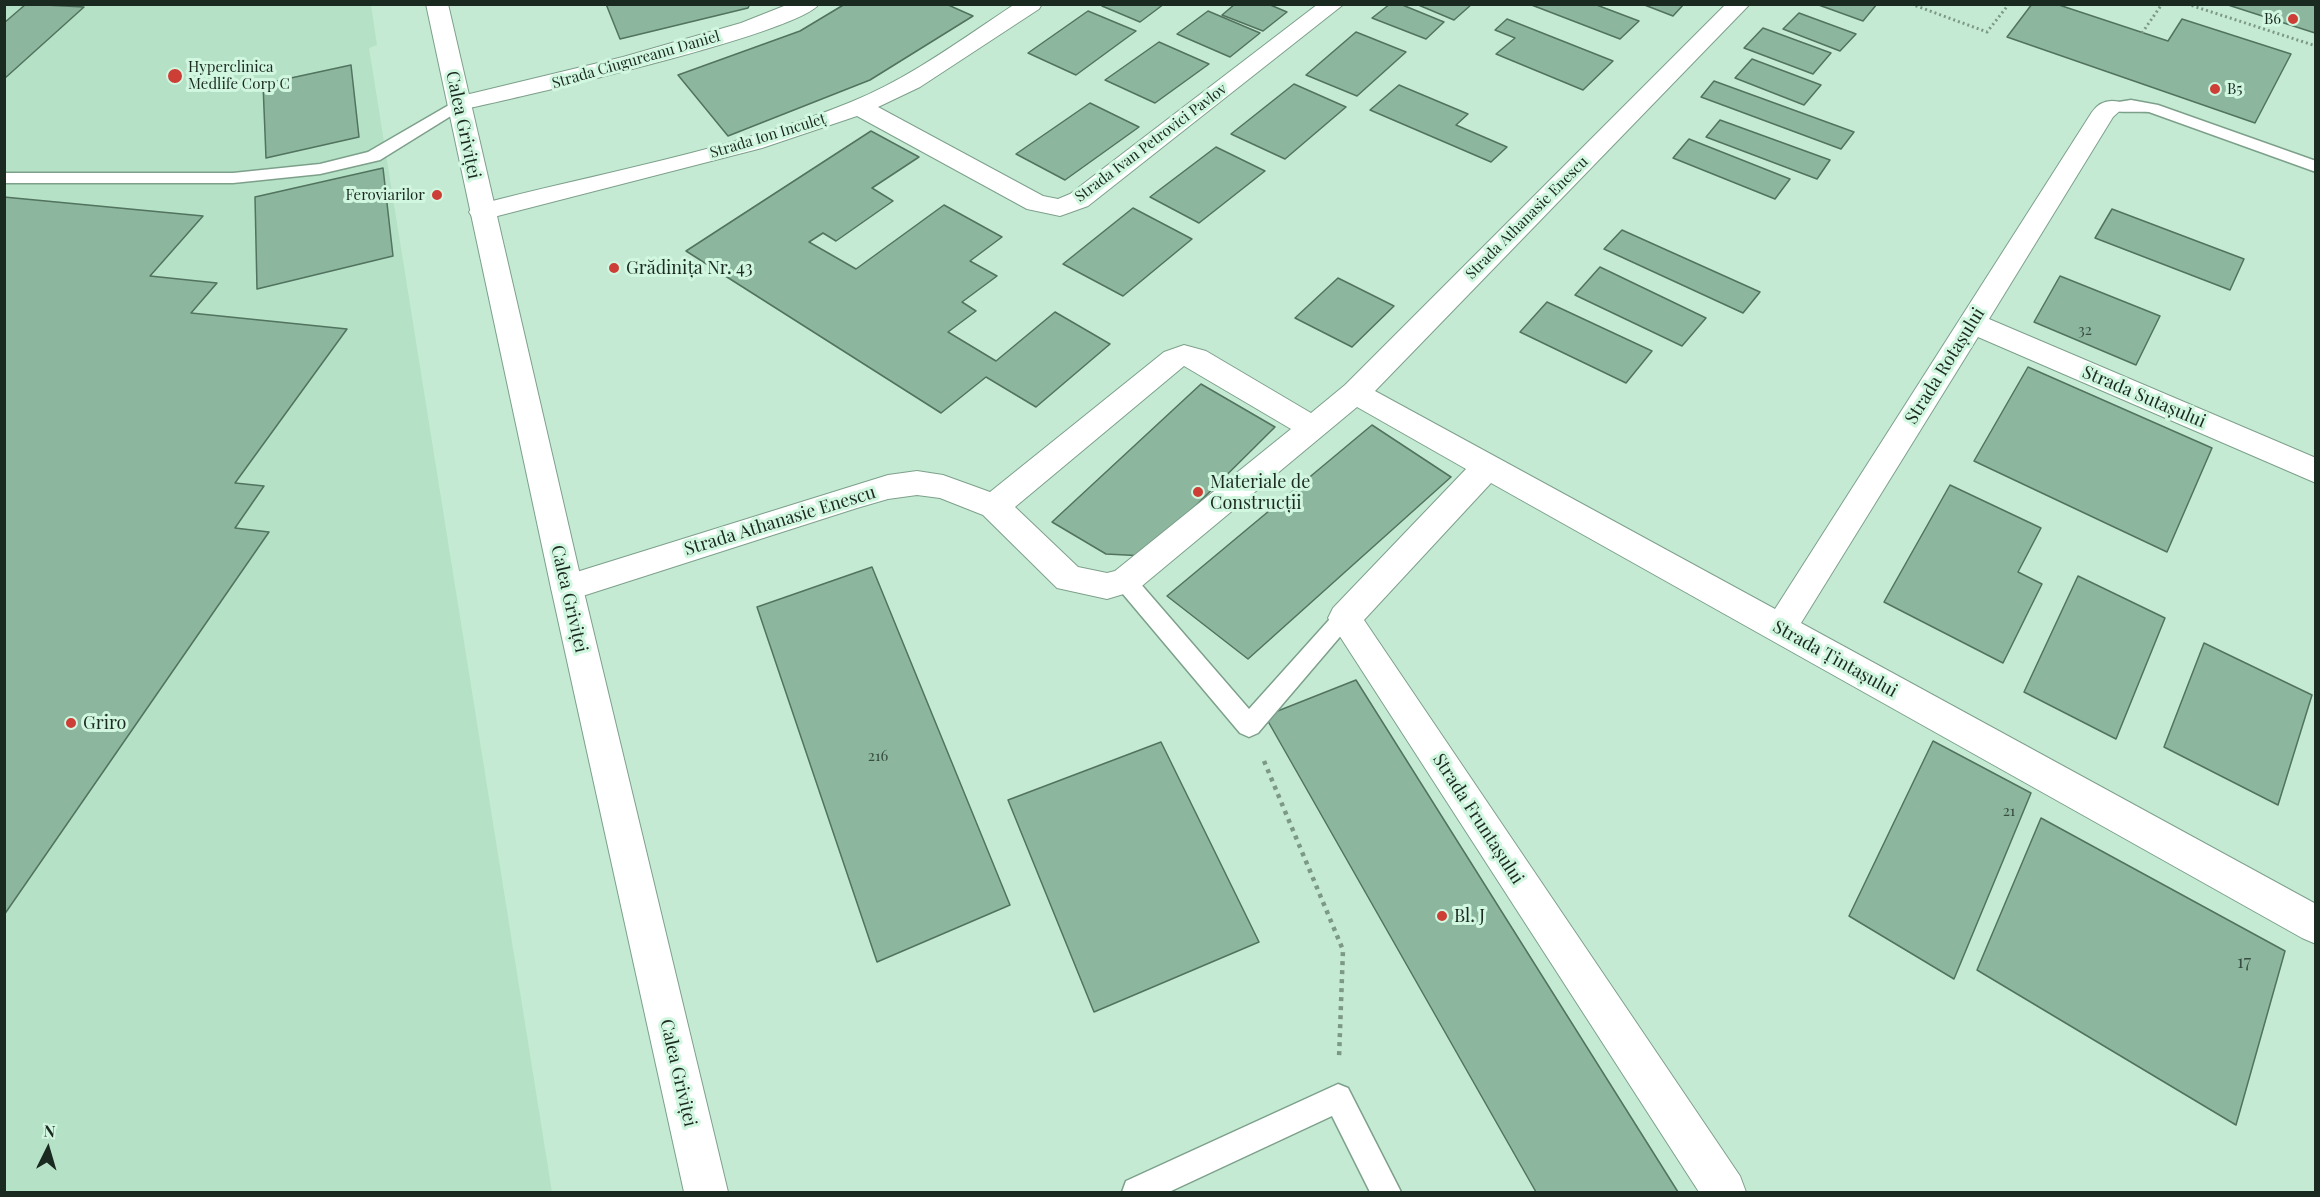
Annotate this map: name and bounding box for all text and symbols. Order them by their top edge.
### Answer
place label: B6 [2264,10,2281,28]
marker: B6 [2286,12,2300,26]
street label: Strada Ciugureanu Daniel [550,27,722,93]
place label: Hyperclinica Medlife Corp C [188,58,290,93]
marker: Hyperclinica Medlife Corp C [166,67,184,85]
street label: Calea Griviței [441,69,485,181]
street label: Strada Ivan Petrovici Pavlov [1072,80,1230,206]
place label: B5 [2227,80,2243,98]
marker: B5 [2208,82,2222,96]
street label: Strada Ion Inculeț [708,110,828,162]
street label: Strada Athanasie Enescu [1462,153,1592,283]
place label: Feroviarilor [345,186,425,204]
marker: Feroviarilor [430,188,444,202]
place label: Grădinița Nr. 43 [626,257,753,279]
marker: Grădinița Nr. 43 [607,261,621,275]
street label: Strada Rotașului [1901,304,1989,428]
house number: 32 [2078,321,2092,339]
street label: Strada Sutașului [2079,361,2209,433]
place label: Materiale de Construcții [1210,471,1310,514]
street label: Strada Athanasie Enescu [682,482,878,560]
marker: Materiale de Construcții [1191,485,1205,499]
street label: Calea Griviței [546,543,592,655]
street label: Strada Țintașului [1769,616,1901,702]
place label: Griro [83,712,126,734]
marker: Griro [64,716,78,730]
house number: 216 [868,747,888,765]
street label: Strada Fruntașului [1428,750,1528,888]
house number: 21 [2003,802,2015,820]
place label: Bl. J [1454,905,1485,927]
marker: Bl. J [1435,909,1449,923]
house number: 17 [2237,951,2251,973]
street label: Calea Griviței [655,1017,701,1129]
north arrow [18,1119,78,1179]
text: N [43,1120,56,1142]

